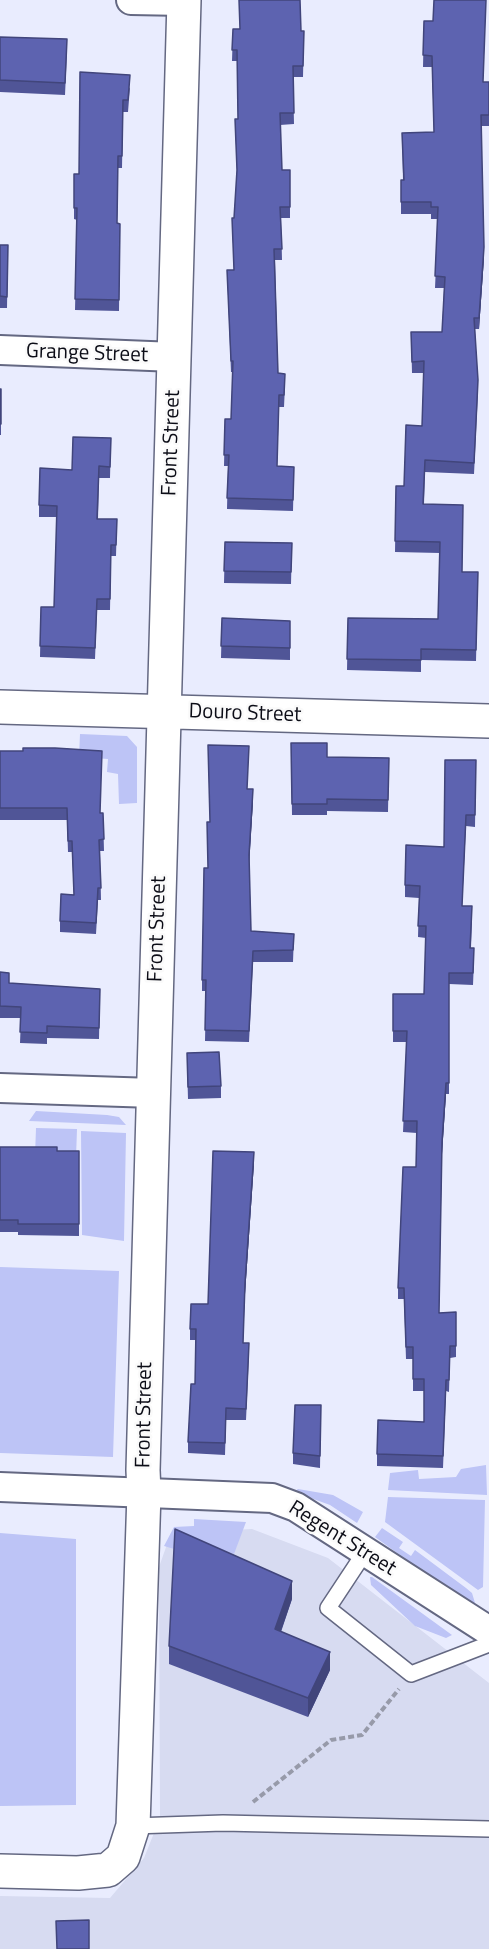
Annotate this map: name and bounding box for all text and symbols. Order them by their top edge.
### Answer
street label: Grange Street [26,339,148,369]
street label: Front Street [158,390,186,496]
street label: Douro Street [188,699,302,729]
street label: Front Street [144,876,172,982]
street label: Front Street [131,1362,159,1468]
street label: Regent Street [284,1496,400,1582]

